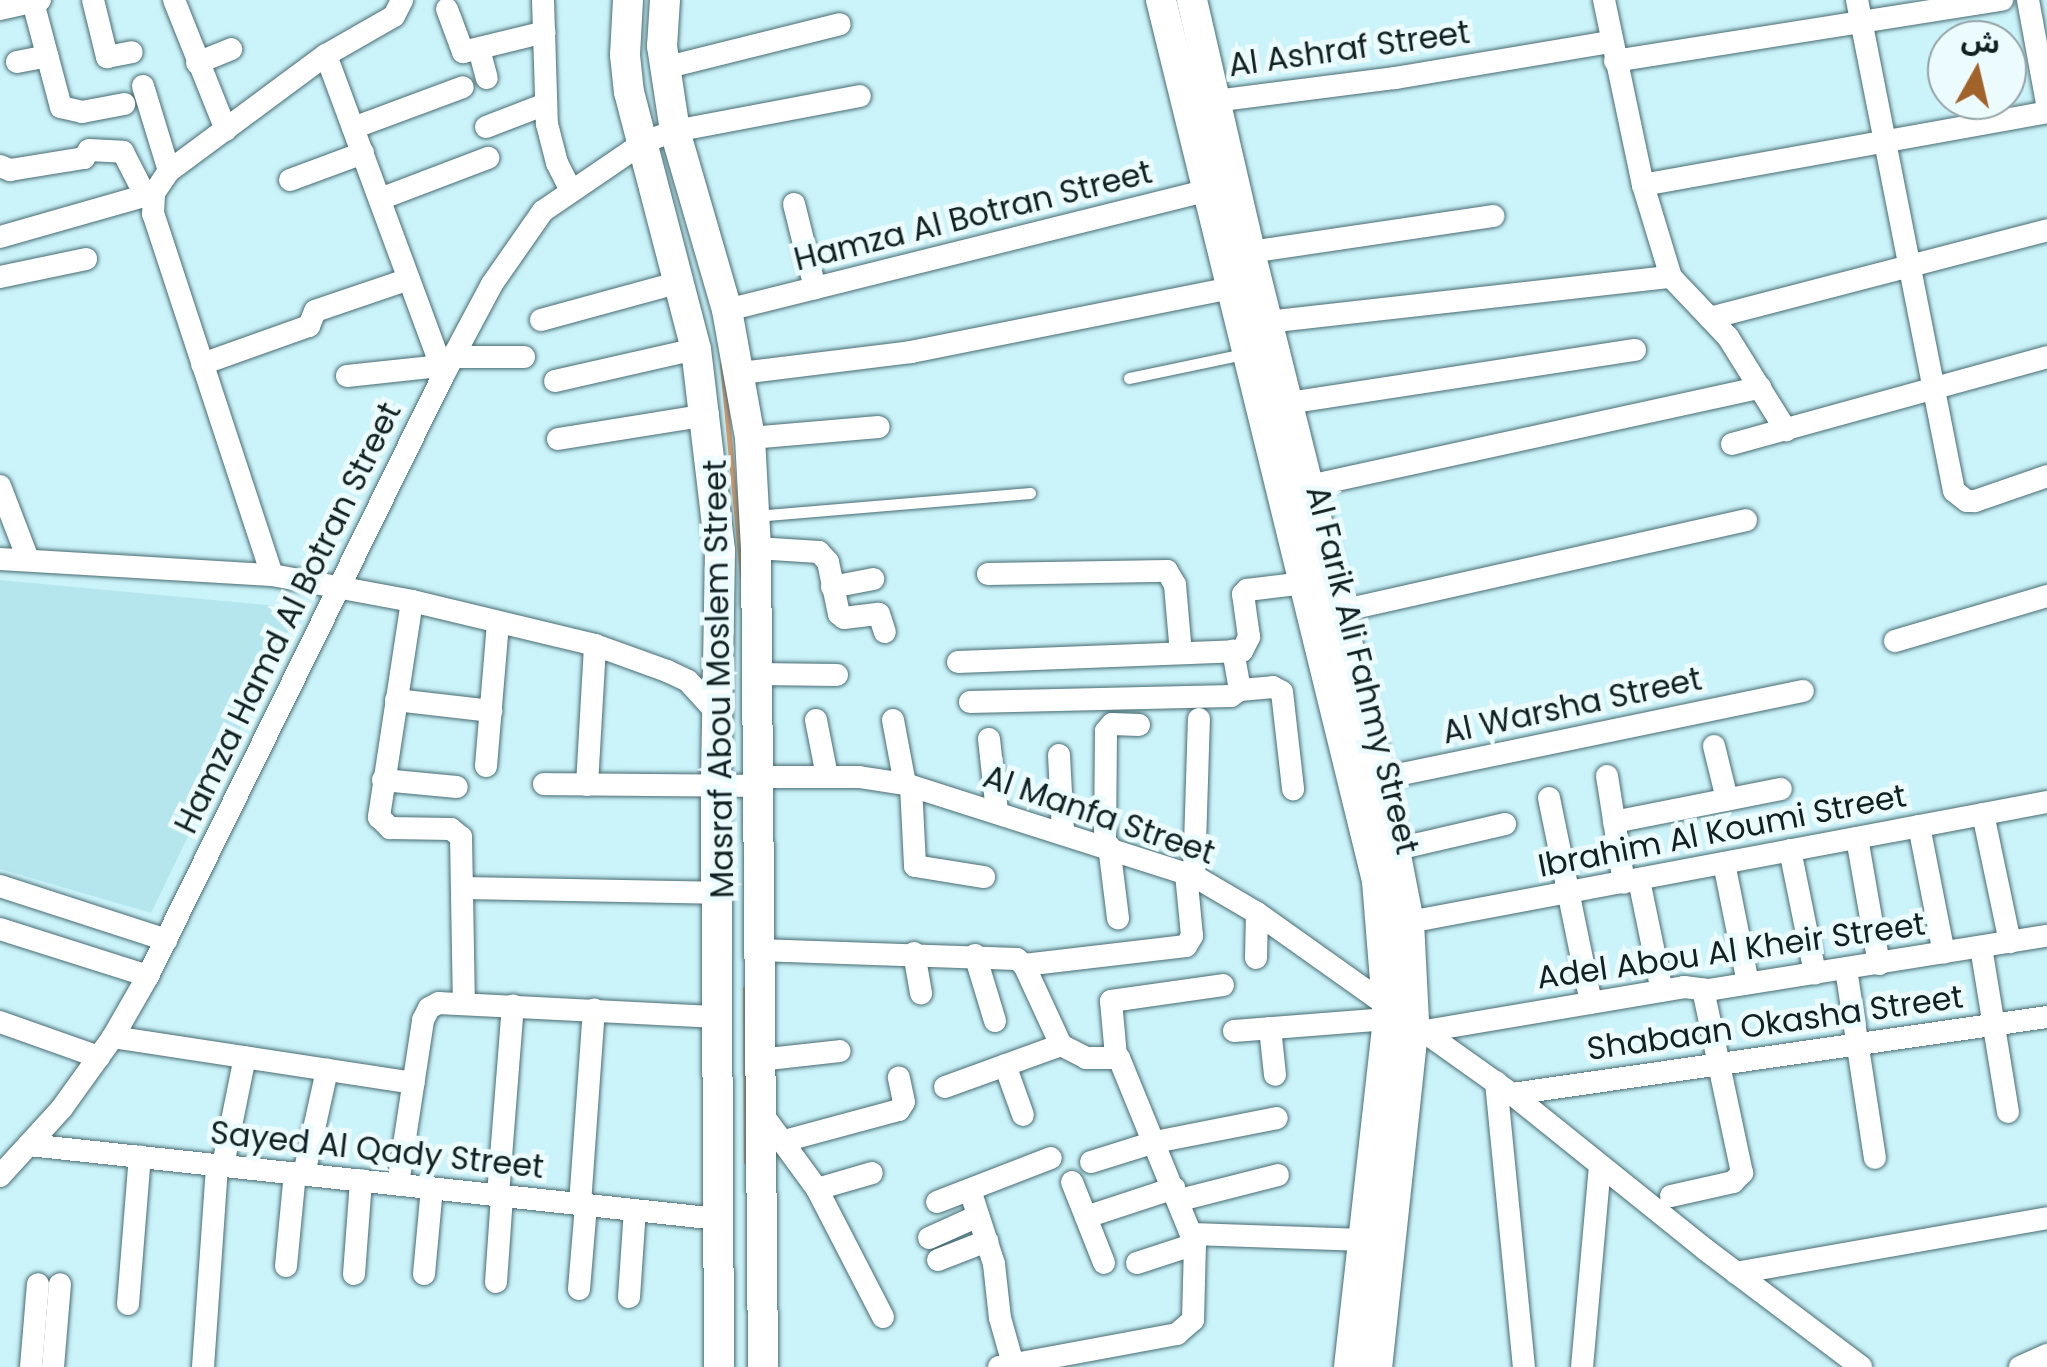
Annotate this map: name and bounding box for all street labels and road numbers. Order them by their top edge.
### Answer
street label: Al Ashraf Street [1226,13,1472,85]
street label: Hamza Al Botran Street [790,153,1156,279]
street label: Hamza Hamd Al Botran Street [167,396,409,840]
street label: Masraf Abou Moslem Street [696,459,742,899]
street label: Al Farik Ali Fahmy Street [1298,482,1426,858]
street label: Al Warsha Street [1439,660,1705,752]
street label: Al Manfa Street [978,757,1220,873]
street label: Ibrahim Al Koumi Street [1535,776,1909,886]
street label: Adel Abou Al Kheir Street [1534,905,1928,997]
street label: Shabaan Okasha Street [1585,978,1965,1068]
street label: Sayed Al Qady Street [208,1113,546,1187]

